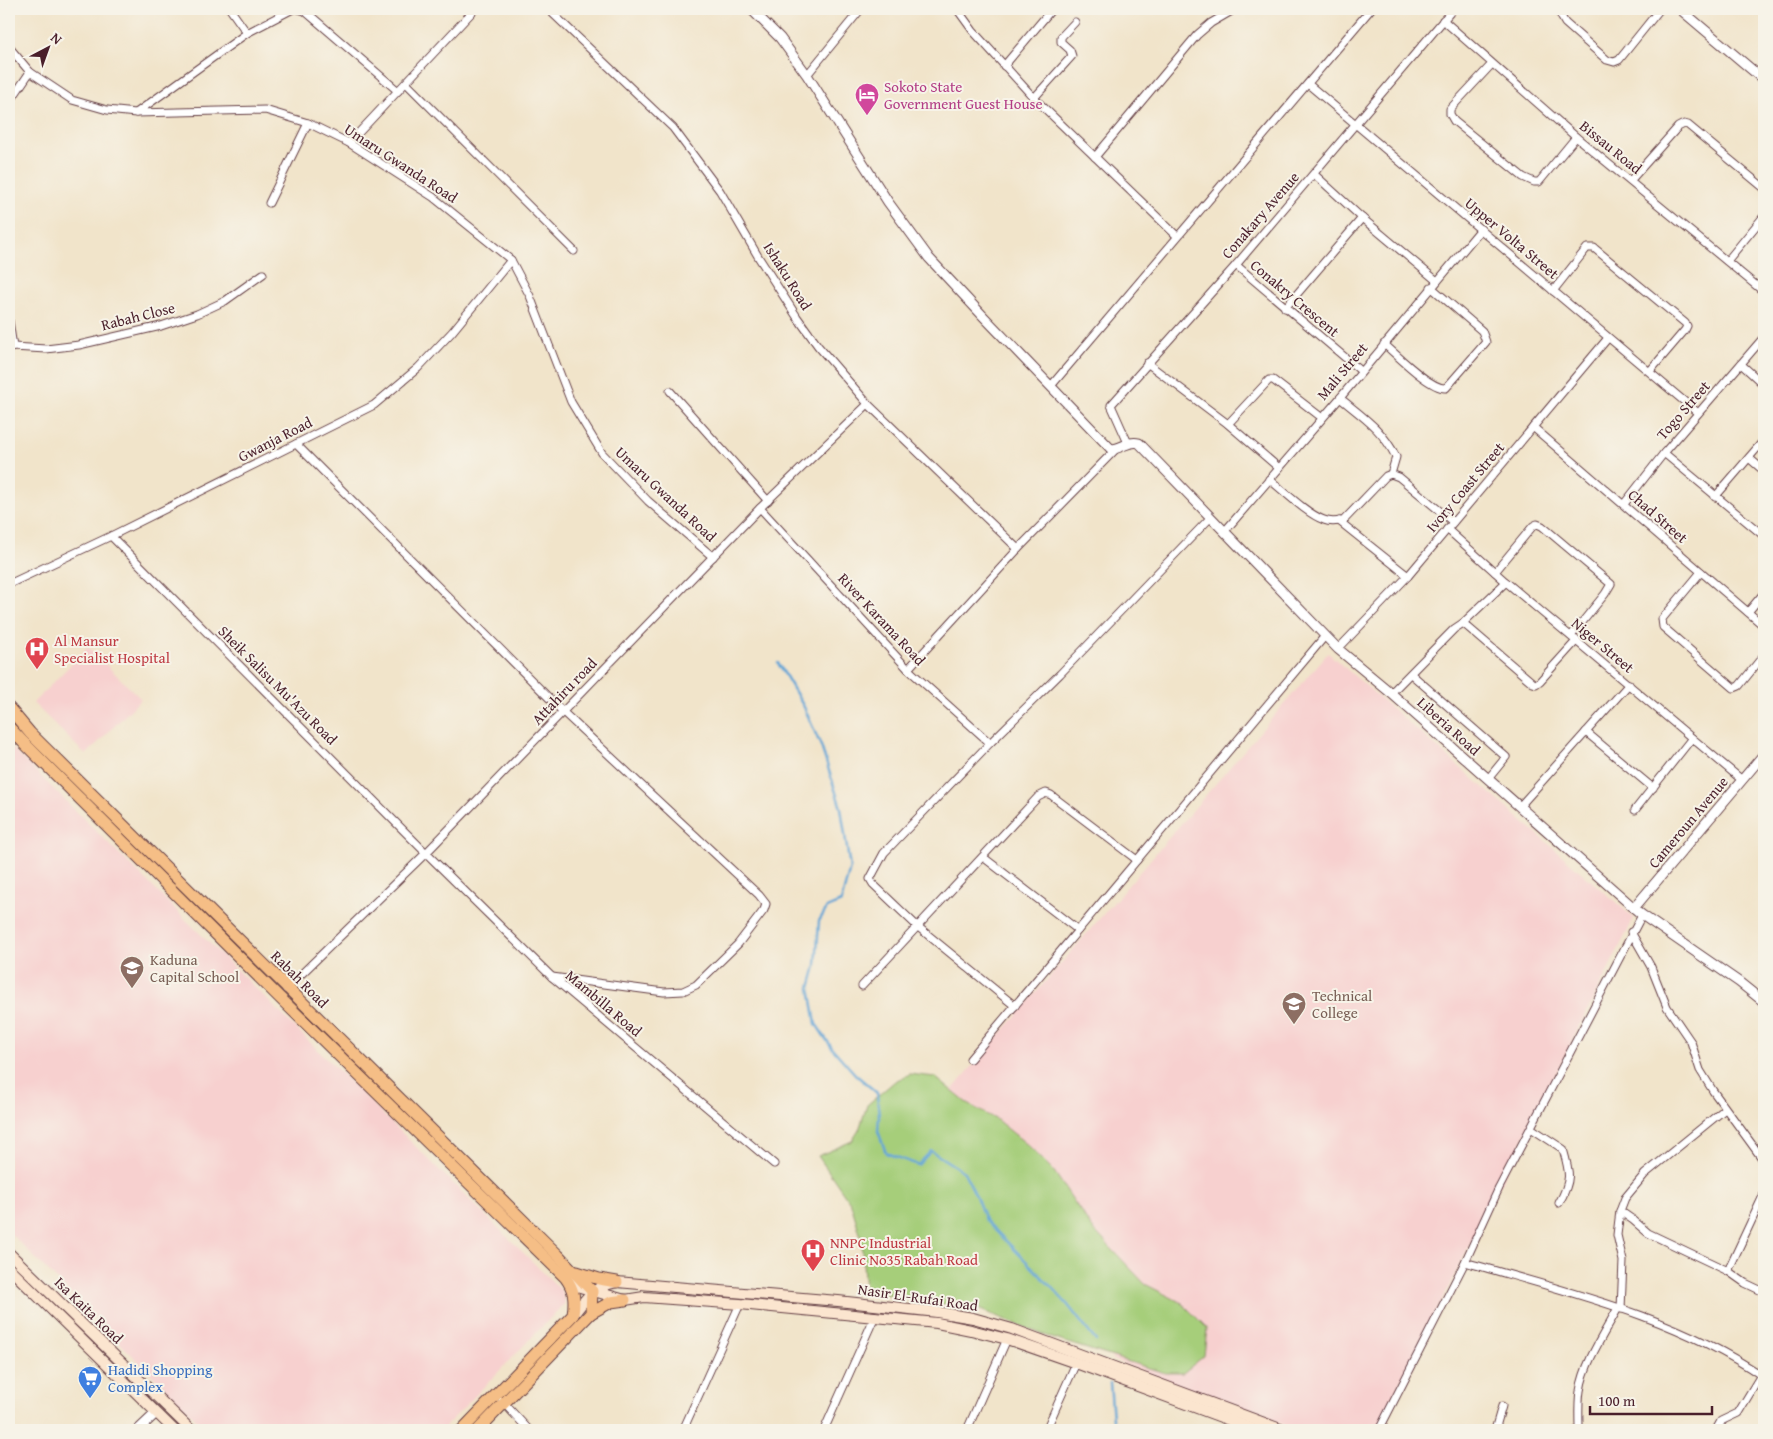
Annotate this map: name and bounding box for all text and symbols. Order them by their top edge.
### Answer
north arrow [22,22,72,72]
text: N [46,28,67,49]
place label: Sokoto State Government Guest House [884,76,1043,114]
hotel icon: Sokoto State Government Guest House [854,82,880,116]
street label: Bissau Road [1575,115,1647,179]
street label: Umaru Gwanda Road [340,118,462,208]
street label: Conakary Avenue [1216,167,1304,263]
street label: Upper Volta Street [1460,192,1564,284]
street label: Ishaku Road [759,238,817,314]
street label: Conakry Crescent [1246,254,1345,342]
street label: Rabah Close [99,297,177,335]
street label: Mali Street [1312,337,1373,404]
street label: Togo Street [1652,375,1715,444]
street label: Gwanja Road [234,411,316,467]
street label: Ivory Coast Street [1421,437,1509,537]
street label: Umaru Gwanda Road [611,442,721,546]
street label: Chad Street [1624,484,1693,548]
street label: River Karama Road [834,568,930,670]
street label: Niger Street [1567,613,1639,678]
street label: Sheik Salisu Mu'Azu Road [214,621,342,749]
place label: Al Mansur Specialist Hospital [54,630,170,668]
hospital icon: Al Mansur Specialist Hospital [24,636,50,670]
street label: Attahiru road [527,653,601,729]
street label: Liberia Road [1413,692,1485,760]
street label: Cameroun Avenue [1643,772,1733,872]
street label: Rabah Road [267,946,333,1012]
place label: Kaduna Capital School [150,949,239,987]
school or university icon: Kaduna Capital School [119,955,145,989]
street label: Mambilla Road [561,965,647,1041]
place label: Technical College [1312,985,1372,1023]
school or university icon: Technical College [1281,991,1307,1025]
place label: NNPC Industrial Clinic No35 Rabah Road [830,1232,978,1270]
hospital icon: NNPC Industrial Clinic No35 Rabah Road [800,1238,826,1272]
street label: Isa Kaita Road [50,1272,128,1348]
street label: Nasir El-Rufai Road [857,1278,979,1316]
place label: Hadidi Shopping Complex [108,1359,213,1397]
supermarket icon: Hadidi Shopping Complex [77,1365,103,1399]
scale bar [1590,1384,1713,1416]
text: 100 m [1598,1390,1636,1411]

